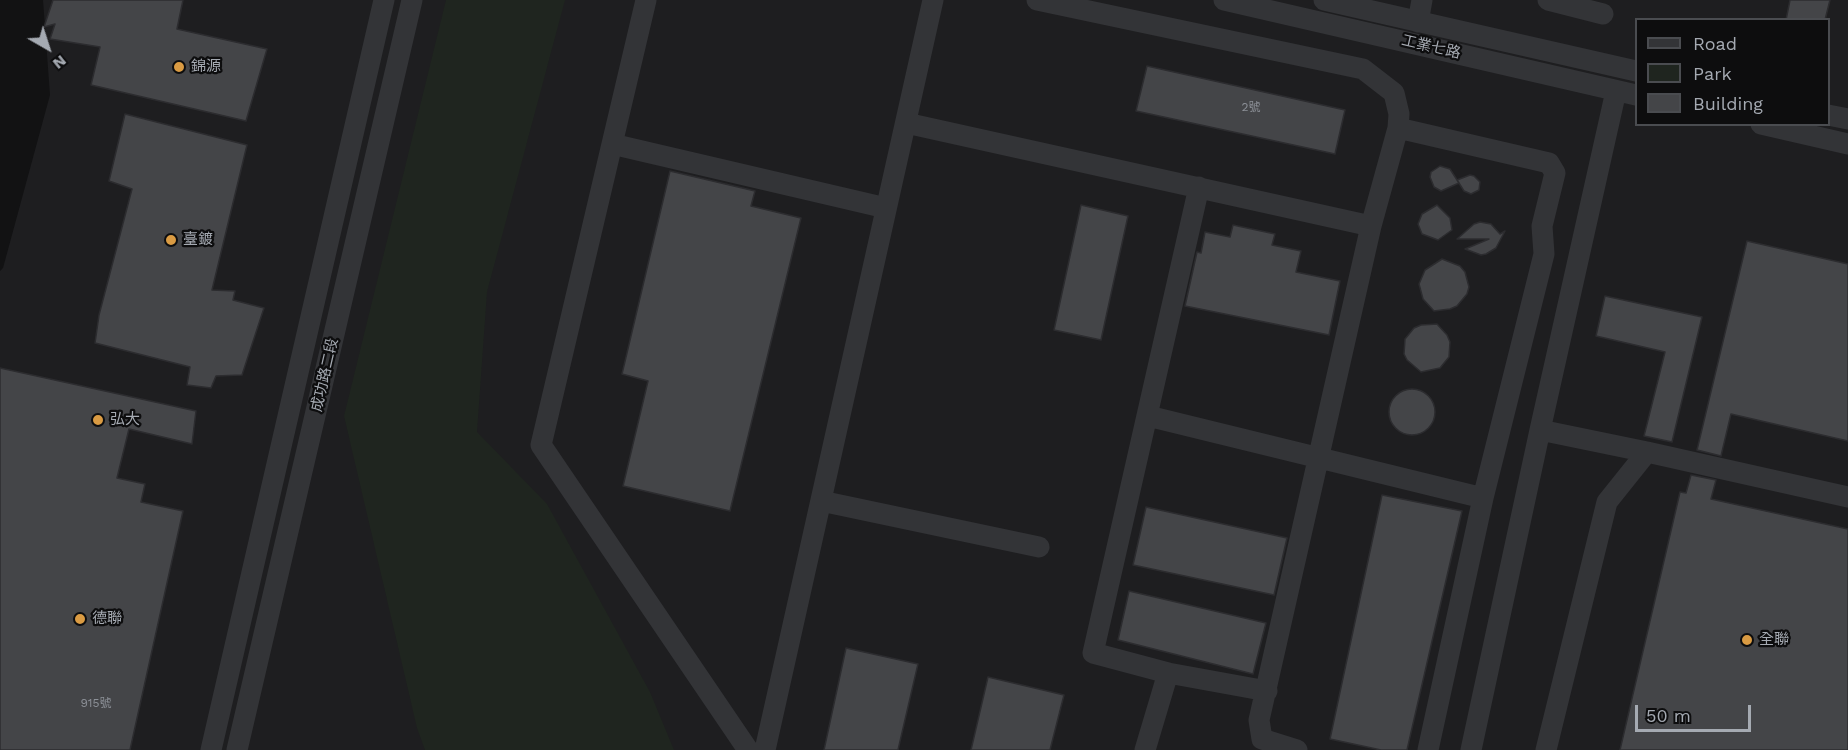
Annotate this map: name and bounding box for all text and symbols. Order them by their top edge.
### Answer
north arrow [18,18,78,78]
legend [1635,18,1830,126]
street label: 工業七路 [1400,31,1462,63]
text: Road [1693,33,1737,54]
text: N [49,51,70,73]
place label: 錦源 [191,58,221,76]
marker: 錦源 [172,60,186,74]
text: Park [1693,63,1732,84]
text: Building [1693,93,1763,114]
house number: 2號 [1242,100,1260,114]
place label: 臺鍍 [183,231,213,249]
marker: 臺鍍 [164,233,178,247]
street label: 成功路二段 [308,336,342,414]
place label: 弘大 [110,411,140,429]
marker: 弘大 [91,413,105,427]
place label: 德聯 [92,610,122,628]
marker: 德聯 [73,612,87,626]
place label: 全聯 [1759,631,1789,649]
marker: 全聯 [1740,633,1754,647]
scale bar [1638,693,1754,731]
house number: 915號 [80,696,112,710]
text: 50 m [1646,705,1691,726]

